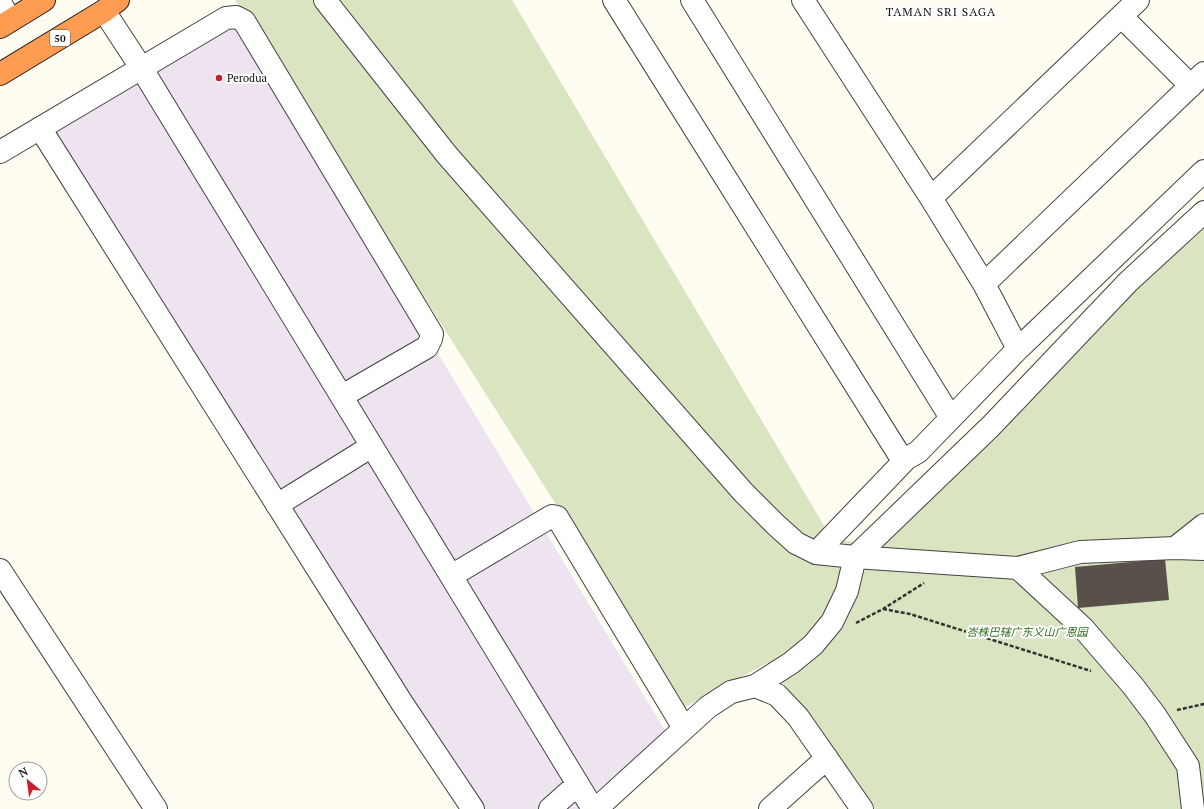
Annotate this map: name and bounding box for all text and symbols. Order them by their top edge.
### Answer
district label: TAMAN SRI SAGA [886,4,996,19]
road number: 50 [50,30,70,46]
place label: Perodua [227,71,267,85]
marker: Perodua [214,73,224,83]
park label: 峇株巴辖广东义山广恩园 [967,625,1089,639]
north arrow [8,761,48,801]
text: N [16,764,31,780]

